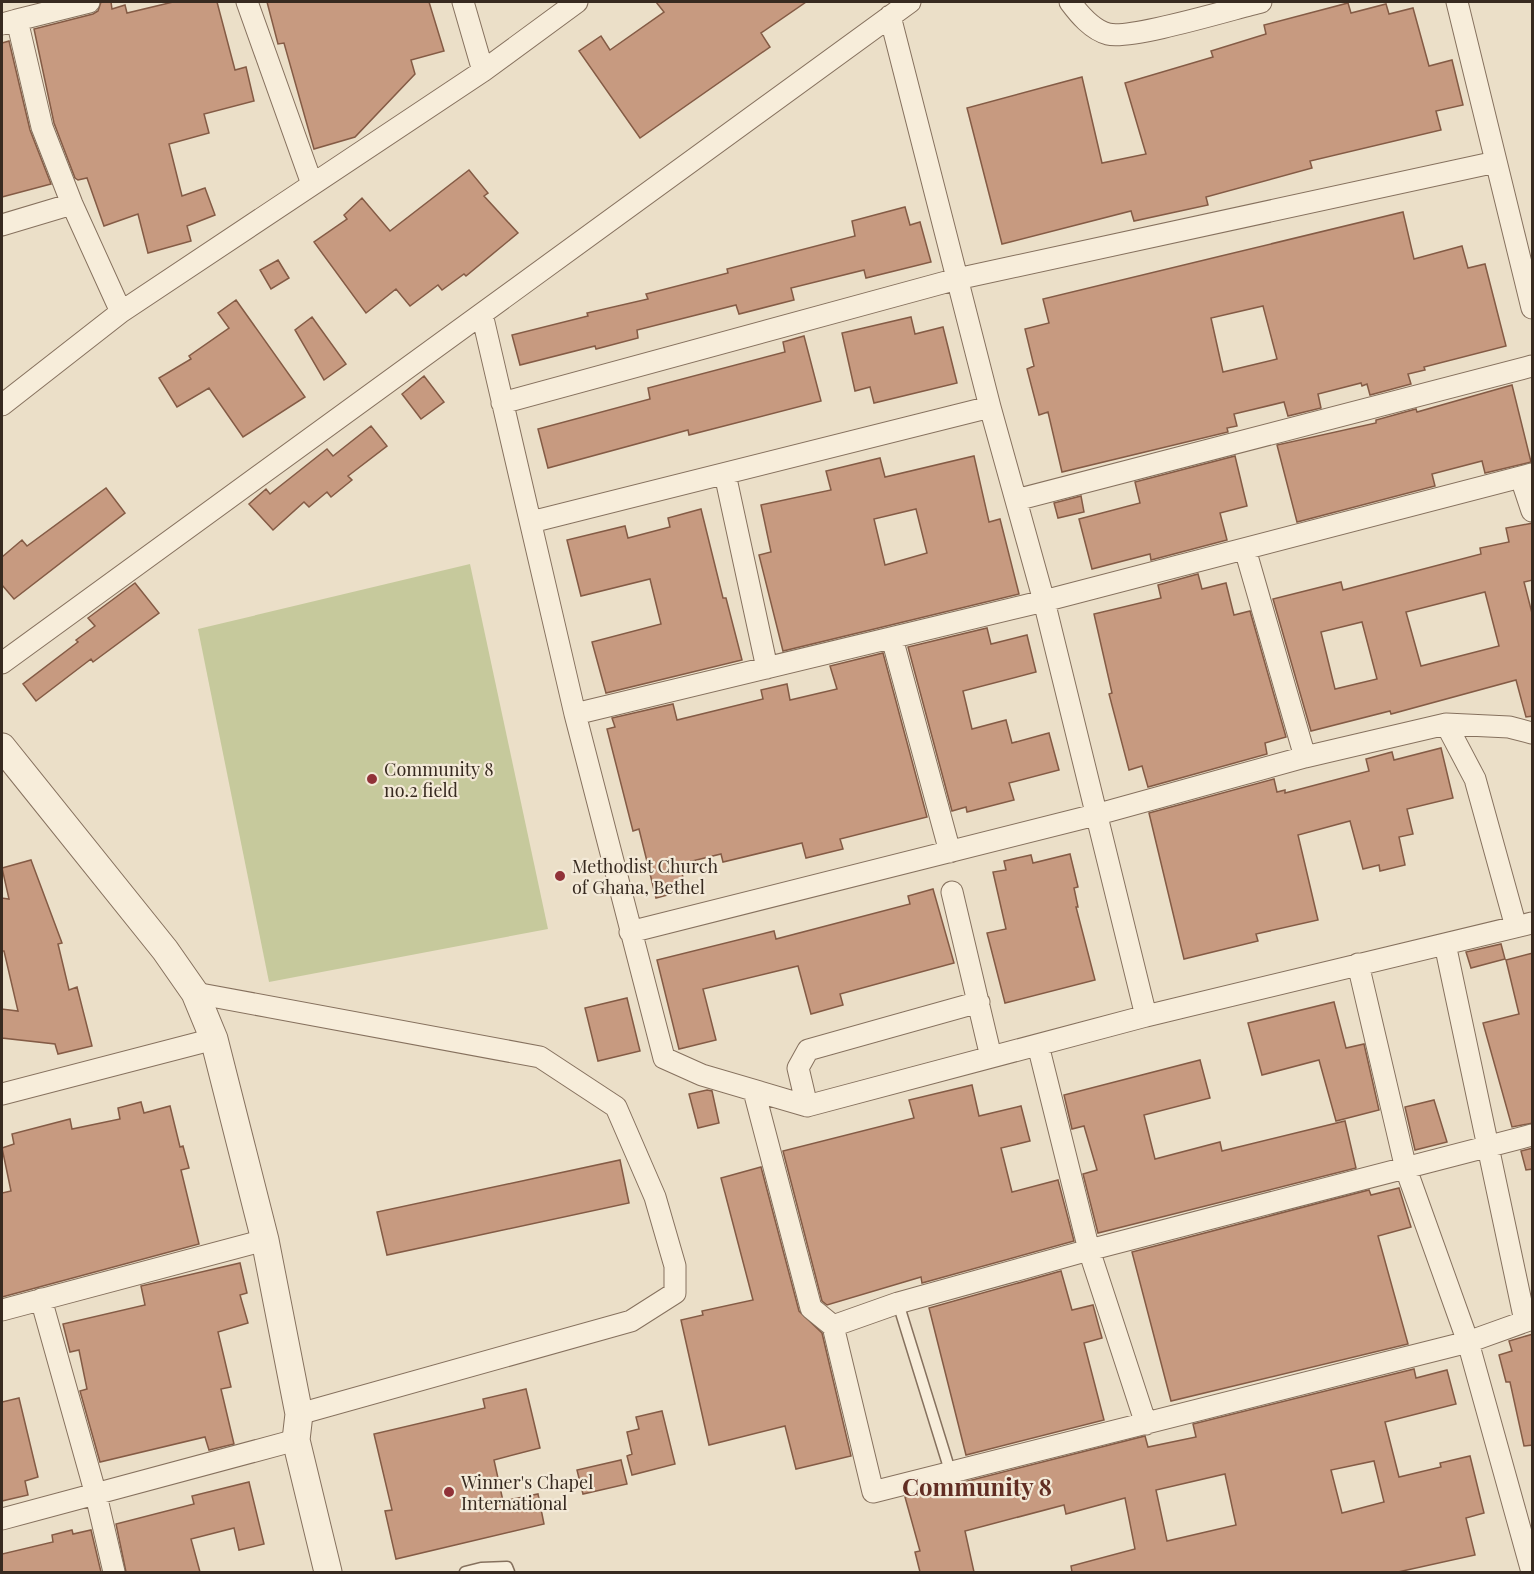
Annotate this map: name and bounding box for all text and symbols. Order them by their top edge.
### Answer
place label: Community 8 no.2 field [384,757,494,802]
marker: Community 8 no.2 field [365,772,379,786]
place label: Methodist Church of Ghana, Bethel [572,854,718,899]
marker: Methodist Church of Ghana, Bethel [553,869,567,883]
place label: Winner's Chapel International [460,1470,593,1515]
district label: Community 8 [902,1470,1052,1502]
marker: Winner's Chapel International [442,1485,456,1499]

